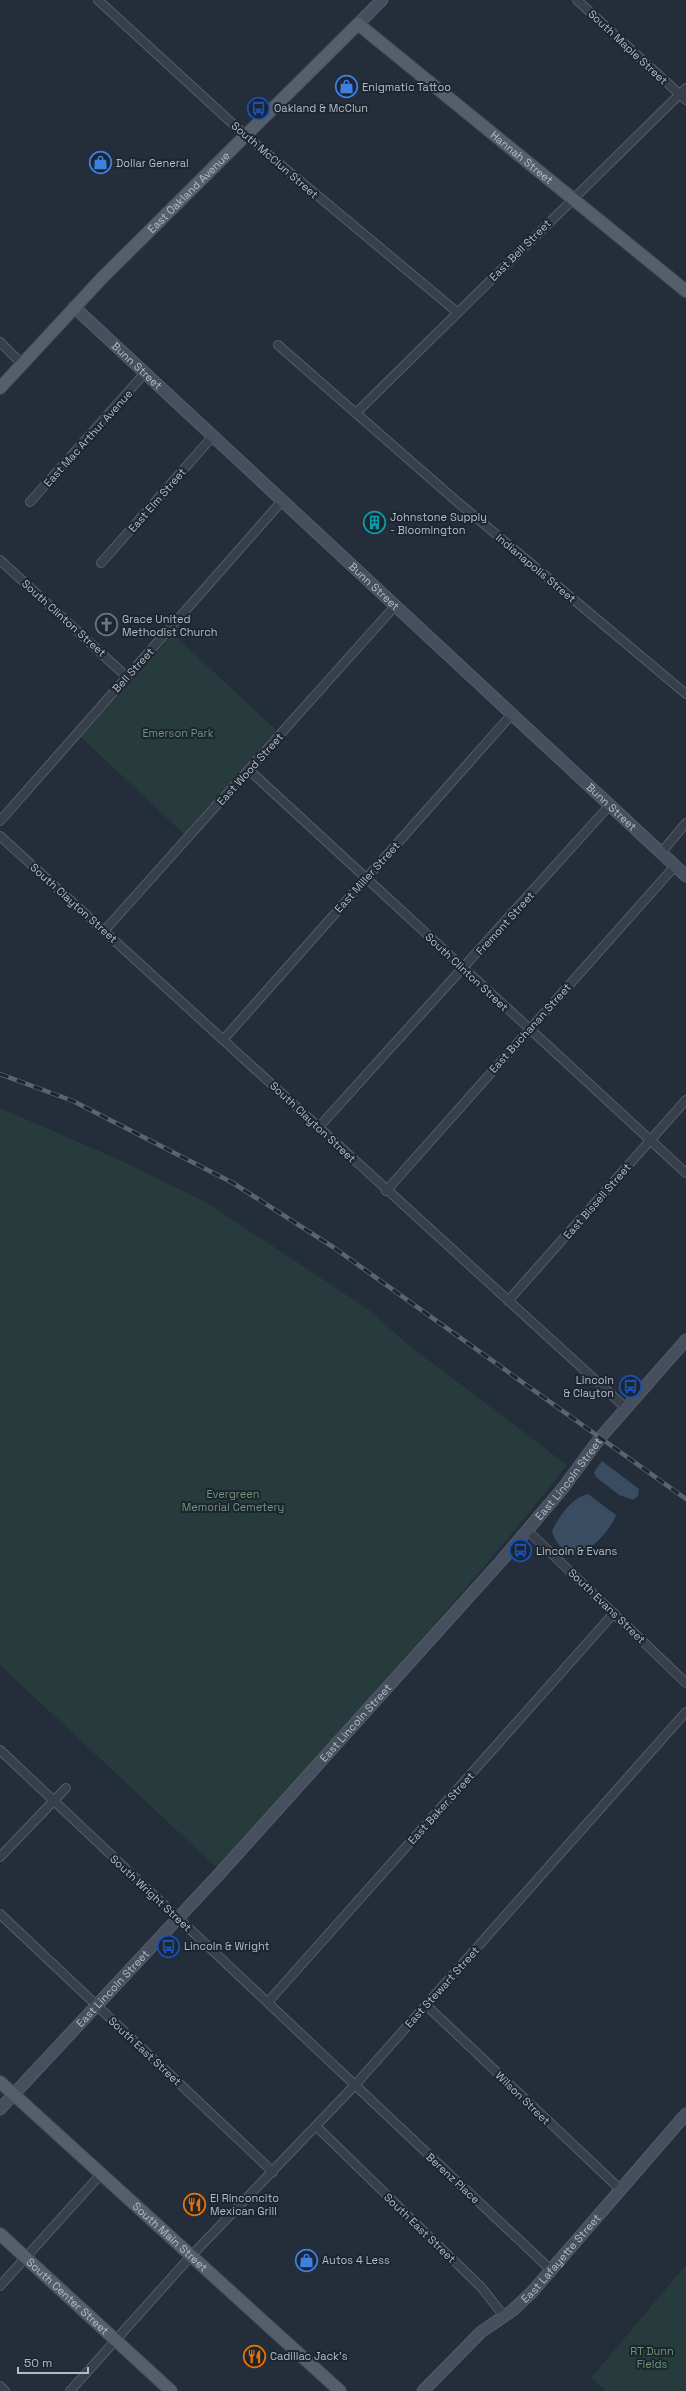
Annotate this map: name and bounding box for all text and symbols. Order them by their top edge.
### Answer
street label: South Maple Street [585,7,671,87]
shop icon: Enigmatic Tattoo [333,74,359,100]
place label: Enigmatic Tattoo [362,80,451,94]
bus stop icon: Oakland & McClun [246,95,272,121]
place label: Oakland & McClun [274,101,368,115]
street label: South McClun Street [229,118,321,202]
street label: Hannah Street [488,128,556,187]
street label: East Oakland Avenue [145,148,233,236]
shop icon: Dollar General [88,150,114,176]
place label: Dollar General [116,156,189,170]
street label: East Bell Street [486,216,554,284]
street label: Bunn Street [109,339,165,392]
street label: East Mac Arthur Avenue [41,386,135,490]
street label: East Elm Street [125,465,189,535]
building icon: Johnstone Supply - Bloomington [361,510,387,536]
place label: Johnstone Supply - Bloomington [390,510,487,537]
street label: Indianapolis Street [493,530,579,606]
street label: Bunn Street [346,559,402,613]
street label: South Clinton Street [19,576,109,660]
church icon: Grace United Methodist Church [94,612,120,638]
place label: Grace United Methodist Church [122,612,217,639]
street label: Bell Street [109,645,157,695]
park label: Emerson Park [142,726,214,740]
street label: East Wood Street [214,730,286,808]
street label: Bunn Street [583,780,640,834]
street label: East Miller Street [331,839,403,915]
street label: South Clayton Street [28,860,120,946]
street label: Fremont Street [473,888,537,958]
street label: South Clinton Street [422,930,512,1014]
street label: East Buchanan Street [486,980,574,1076]
street label: South Clayton Street [267,1079,359,1165]
street label: East Bissell Street [560,1160,634,1242]
place label: Lincoln & Clayton [563,1373,614,1400]
bus stop icon: Lincoln & Clayton [617,1373,643,1399]
street label: East Lincoln Street [532,1435,605,1523]
park label: Evergreen Memorial Cemetery [182,1487,284,1514]
bus stop icon: Lincoln & Evans [507,1538,533,1564]
place label: Lincoln & Evans [536,1544,618,1558]
street label: South Evans Street [565,1565,649,1647]
street label: East Lincoln Street [317,1681,394,1765]
street label: East Baker Street [405,1769,477,1847]
street label: South Wright Street [107,1852,195,1934]
bus stop icon: Lincoln & Wright [155,1933,181,1959]
place label: Lincoln & Wright [184,1939,270,1953]
street label: East Stewart Street [402,1943,482,2031]
street label: East Lincoln Street [73,1947,152,2030]
street label: South East Street [106,2014,184,2088]
street label: Wilson Street [493,2068,553,2128]
street label: Berenz Place [423,2150,483,2206]
street label: South East Street [381,2190,459,2266]
restaurant icon: El Rinconcito Mexican Grill [181,2191,207,2217]
place label: El Rinconcito Mexican Grill [210,2191,279,2218]
street label: South Main Street [130,2199,211,2274]
street label: East Lafayette Street [518,2211,604,2306]
shop icon: Autos 4 Less [294,2247,320,2273]
place label: Autos 4 Less [322,2253,390,2267]
street label: South Center Street [24,2255,112,2338]
restaurant icon: Cadillac Jack's [241,2343,267,2369]
park label: RT Dunn Fields [630,2344,674,2371]
scale bar [18,2349,88,2375]
place label: Cadillac Jack's [270,2349,348,2363]
text: 50 m [24,2355,52,2371]

